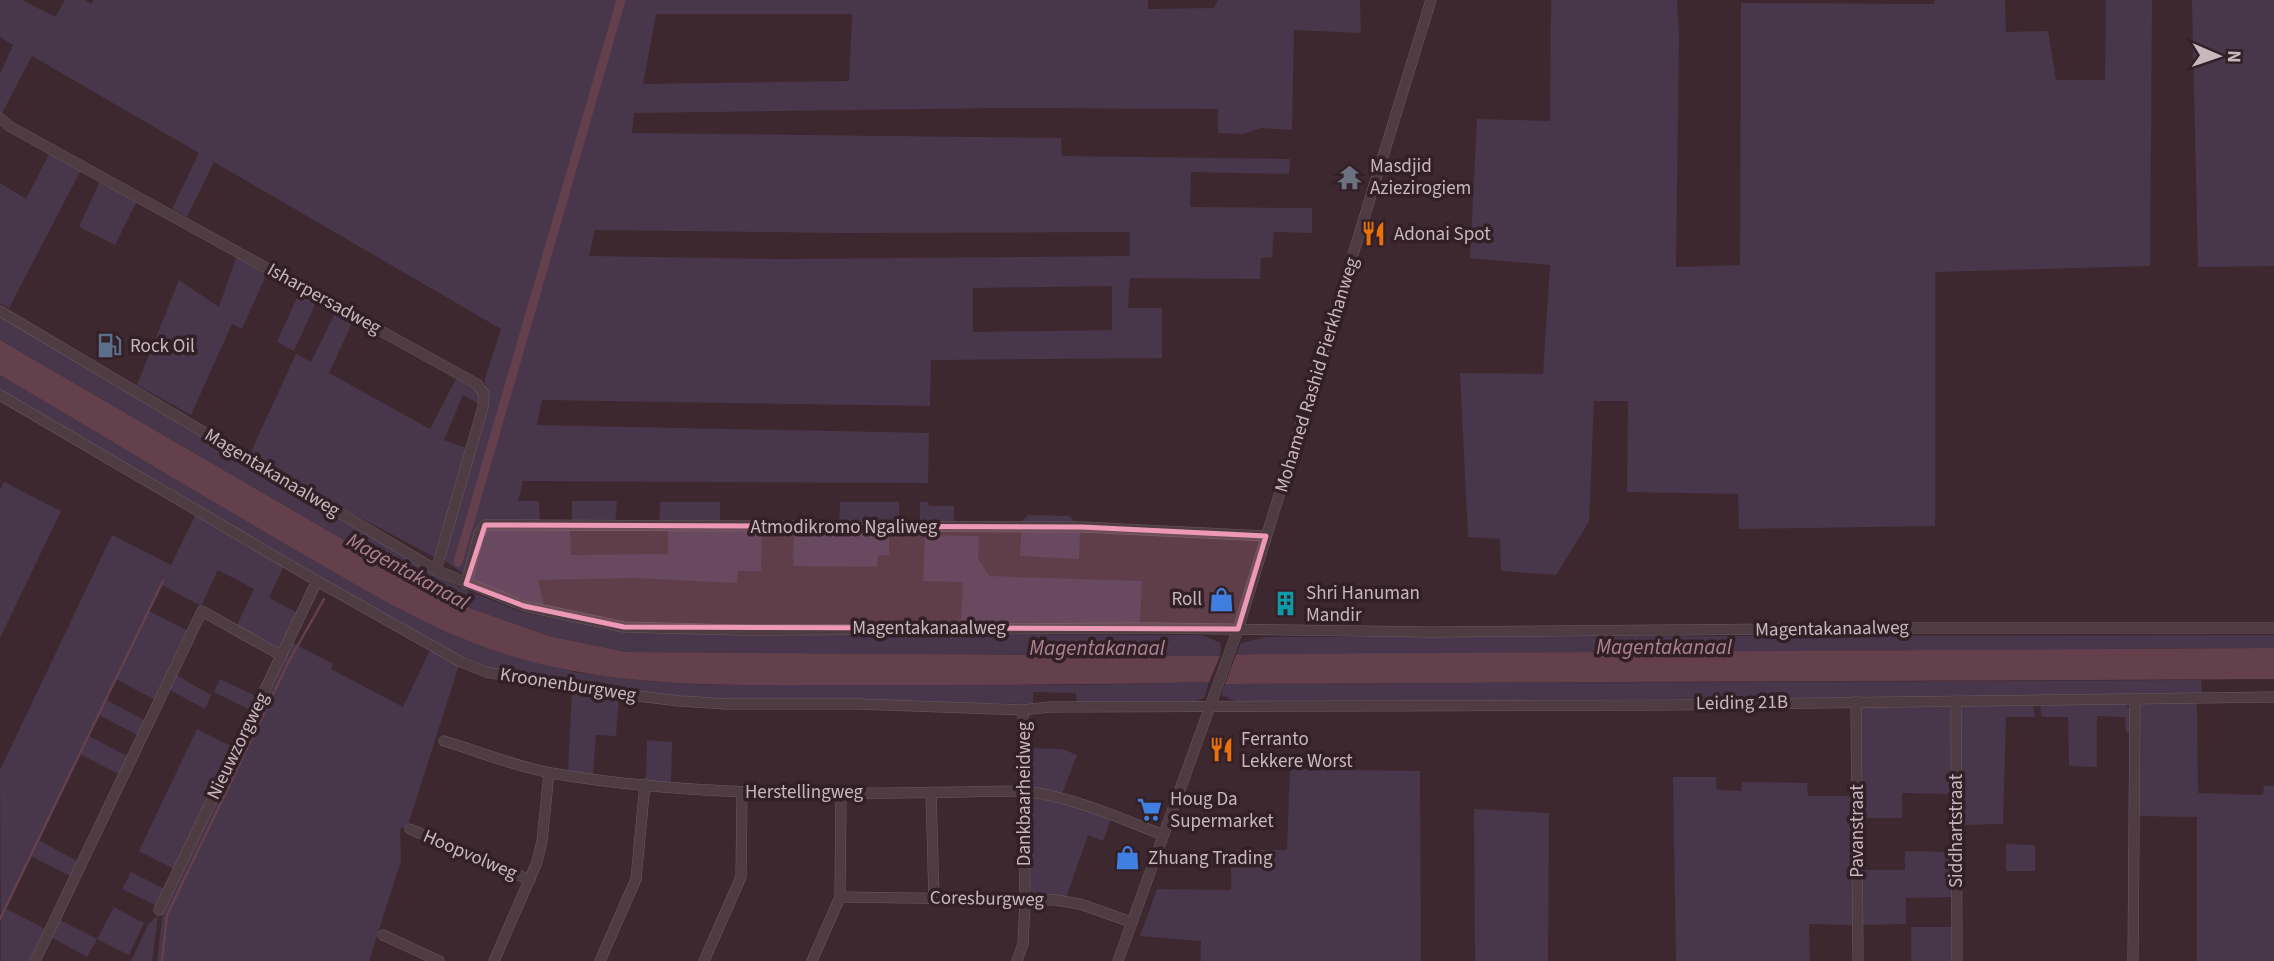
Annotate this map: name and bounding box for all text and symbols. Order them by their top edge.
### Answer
north arrow [2183,21,2253,91]
text: N [2220,50,2247,63]
place label: Masdjid Aziezirogiem [1370,153,1471,202]
temple icon: Masdjid Aziezirogiem [1336,163,1364,191]
restaurant icon: Adonai Spot [1360,220,1388,248]
place label: Adonai Spot [1394,221,1491,248]
street label: Mohamed Rashid Pierkhanweg [1268,254,1366,496]
street label: Isharpersadweg [262,257,386,342]
fuel station icon: Rock Oil [96,332,124,360]
place label: Rock Oil [130,333,195,360]
street label: Magentakanaalweg [199,422,345,524]
street label: Atmodikromo Ngaliweg [751,514,938,541]
water label: Magentakanaal [341,525,475,617]
place label: Shri Hanuman Mandir [1306,580,1420,629]
shop icon: Roll [1208,585,1236,613]
place label: Roll [1171,586,1202,613]
building icon: Shri Hanuman Mandir [1272,590,1300,618]
street label: Magentakanaalweg [1755,614,1909,644]
street label: Magentakanaalweg [852,615,1006,642]
water label: Magentakanaal [1596,632,1733,662]
water label: Magentakanaal [1029,633,1166,663]
street label: Kroonenburgweg [498,661,638,709]
street label: Nieuwzorgweg [200,687,276,804]
street label: Leiding 21B [1696,689,1788,717]
street label: Dankbaarheidweg [1011,721,1038,866]
place label: Ferranto Lekkere Worst [1241,726,1353,775]
restaurant icon: Ferranto Lekkere Worst [1207,736,1235,764]
street label: Siddhartstraat [1943,773,1970,888]
street label: Herstellingweg [745,779,864,806]
street label: Pavanstraat [1844,784,1871,878]
place label: Houg Da Supermarket [1170,786,1274,835]
supermarket icon: Houg Da Supermarket [1136,796,1164,824]
street label: Hoopvolweg [419,823,522,887]
shop icon: Zhuang Trading [1114,844,1142,872]
place label: Zhuang Trading [1148,845,1273,872]
street label: Coresburgweg [930,885,1045,914]

